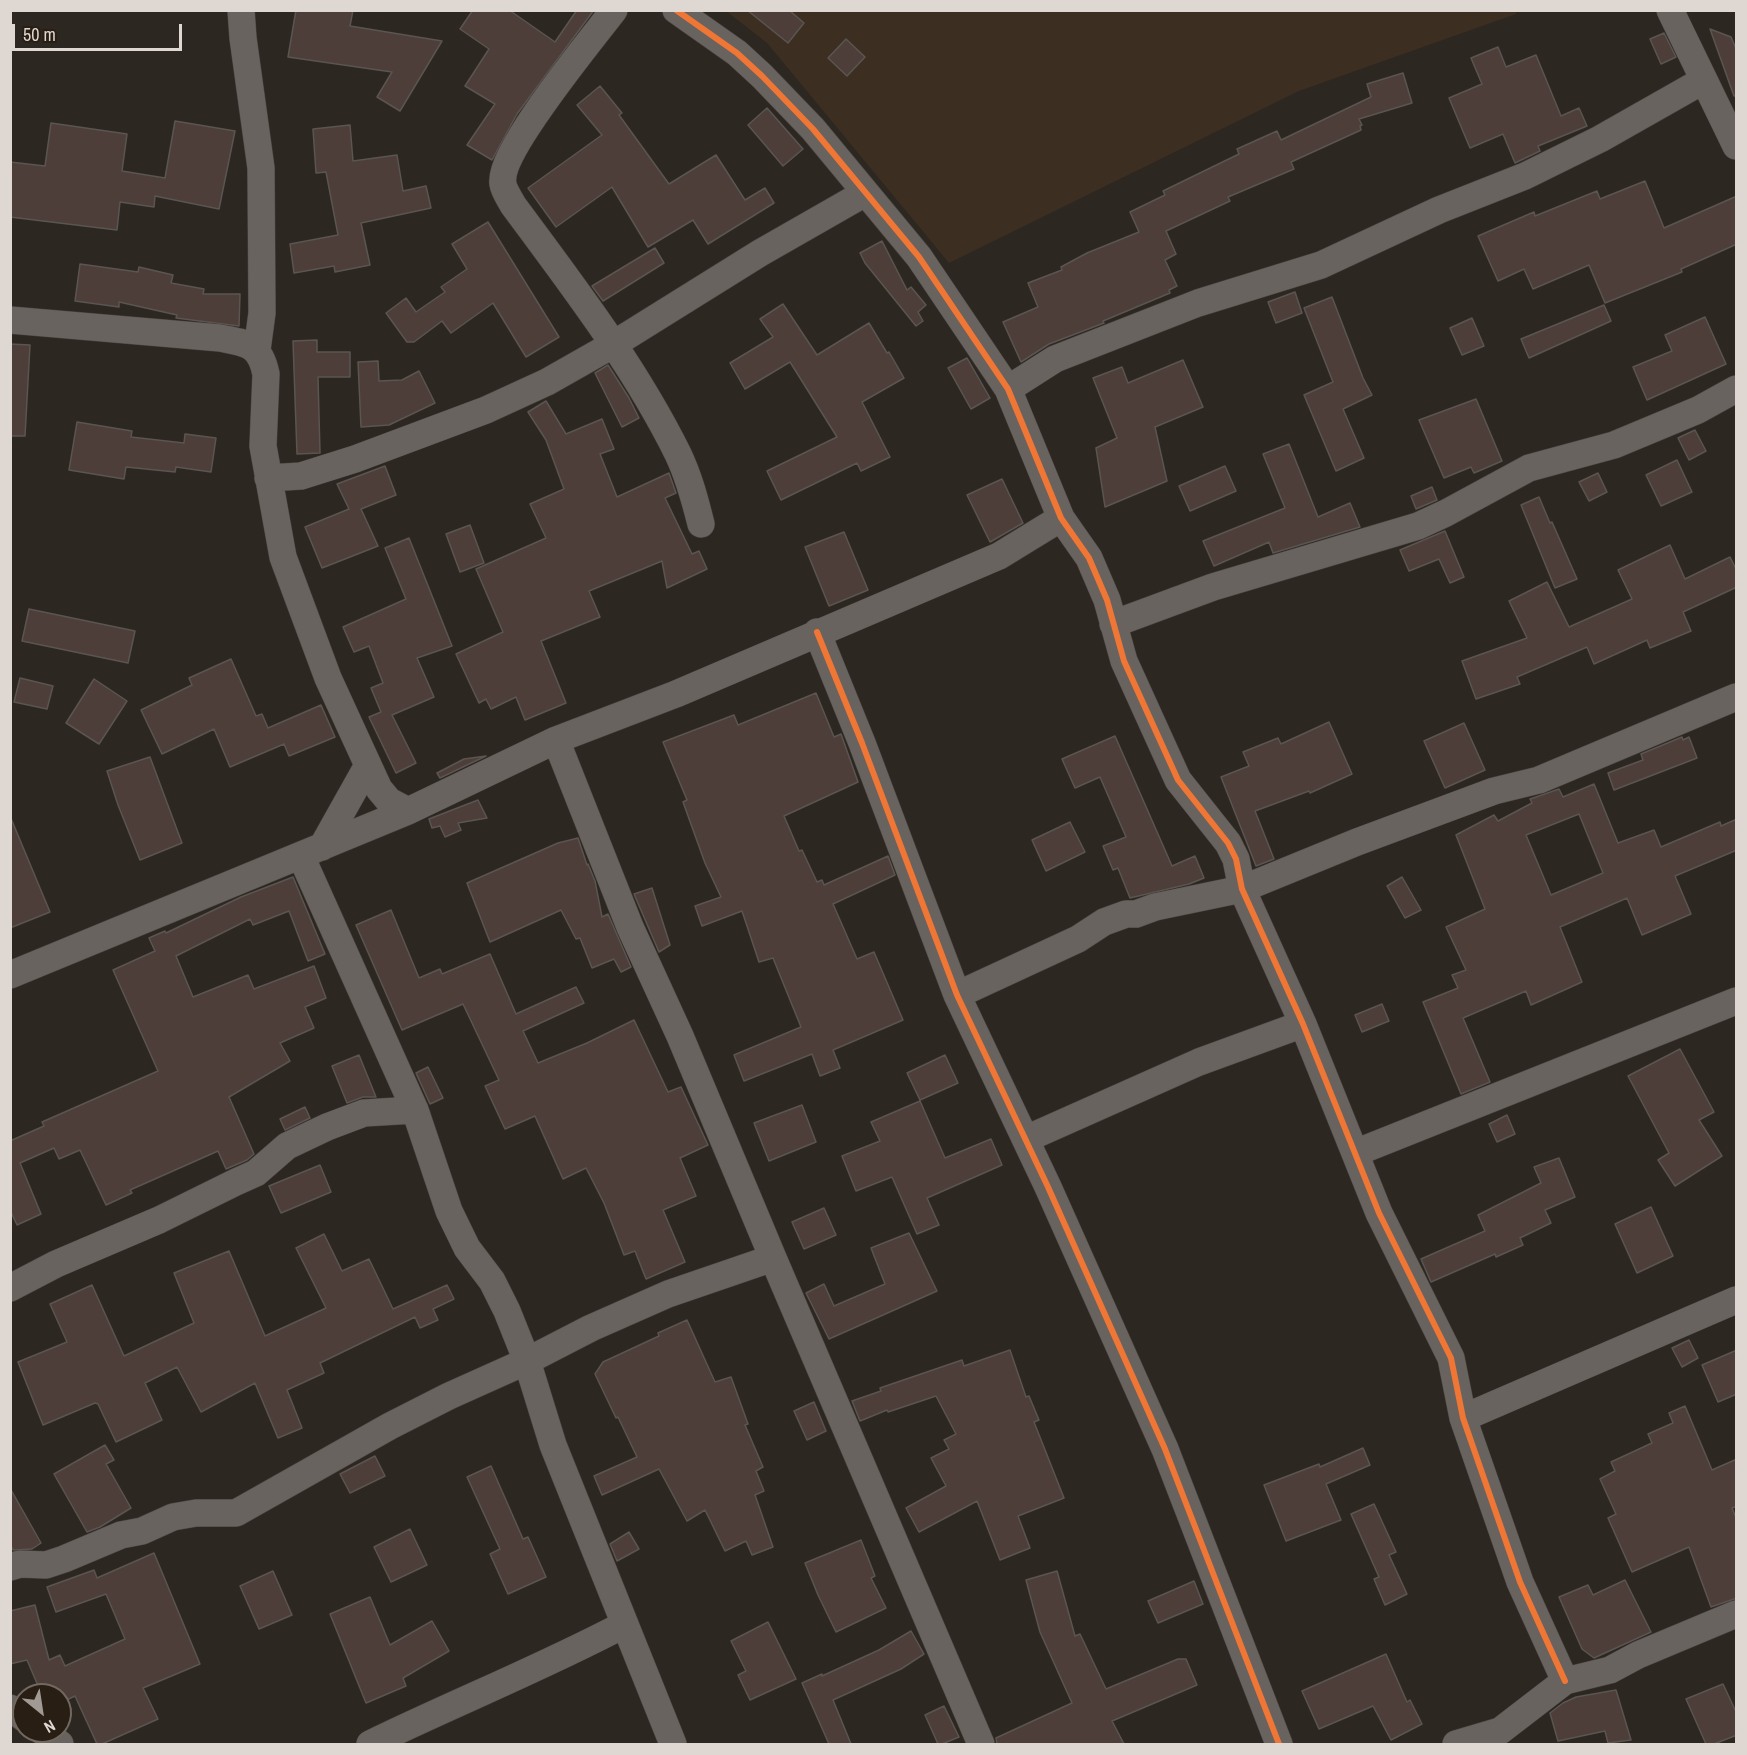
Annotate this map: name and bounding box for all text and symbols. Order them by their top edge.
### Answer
scale bar [15,12,184,50]
text: 50 m [23,22,56,47]
north arrow [12,1683,72,1743]
text: N [40,1715,60,1739]

